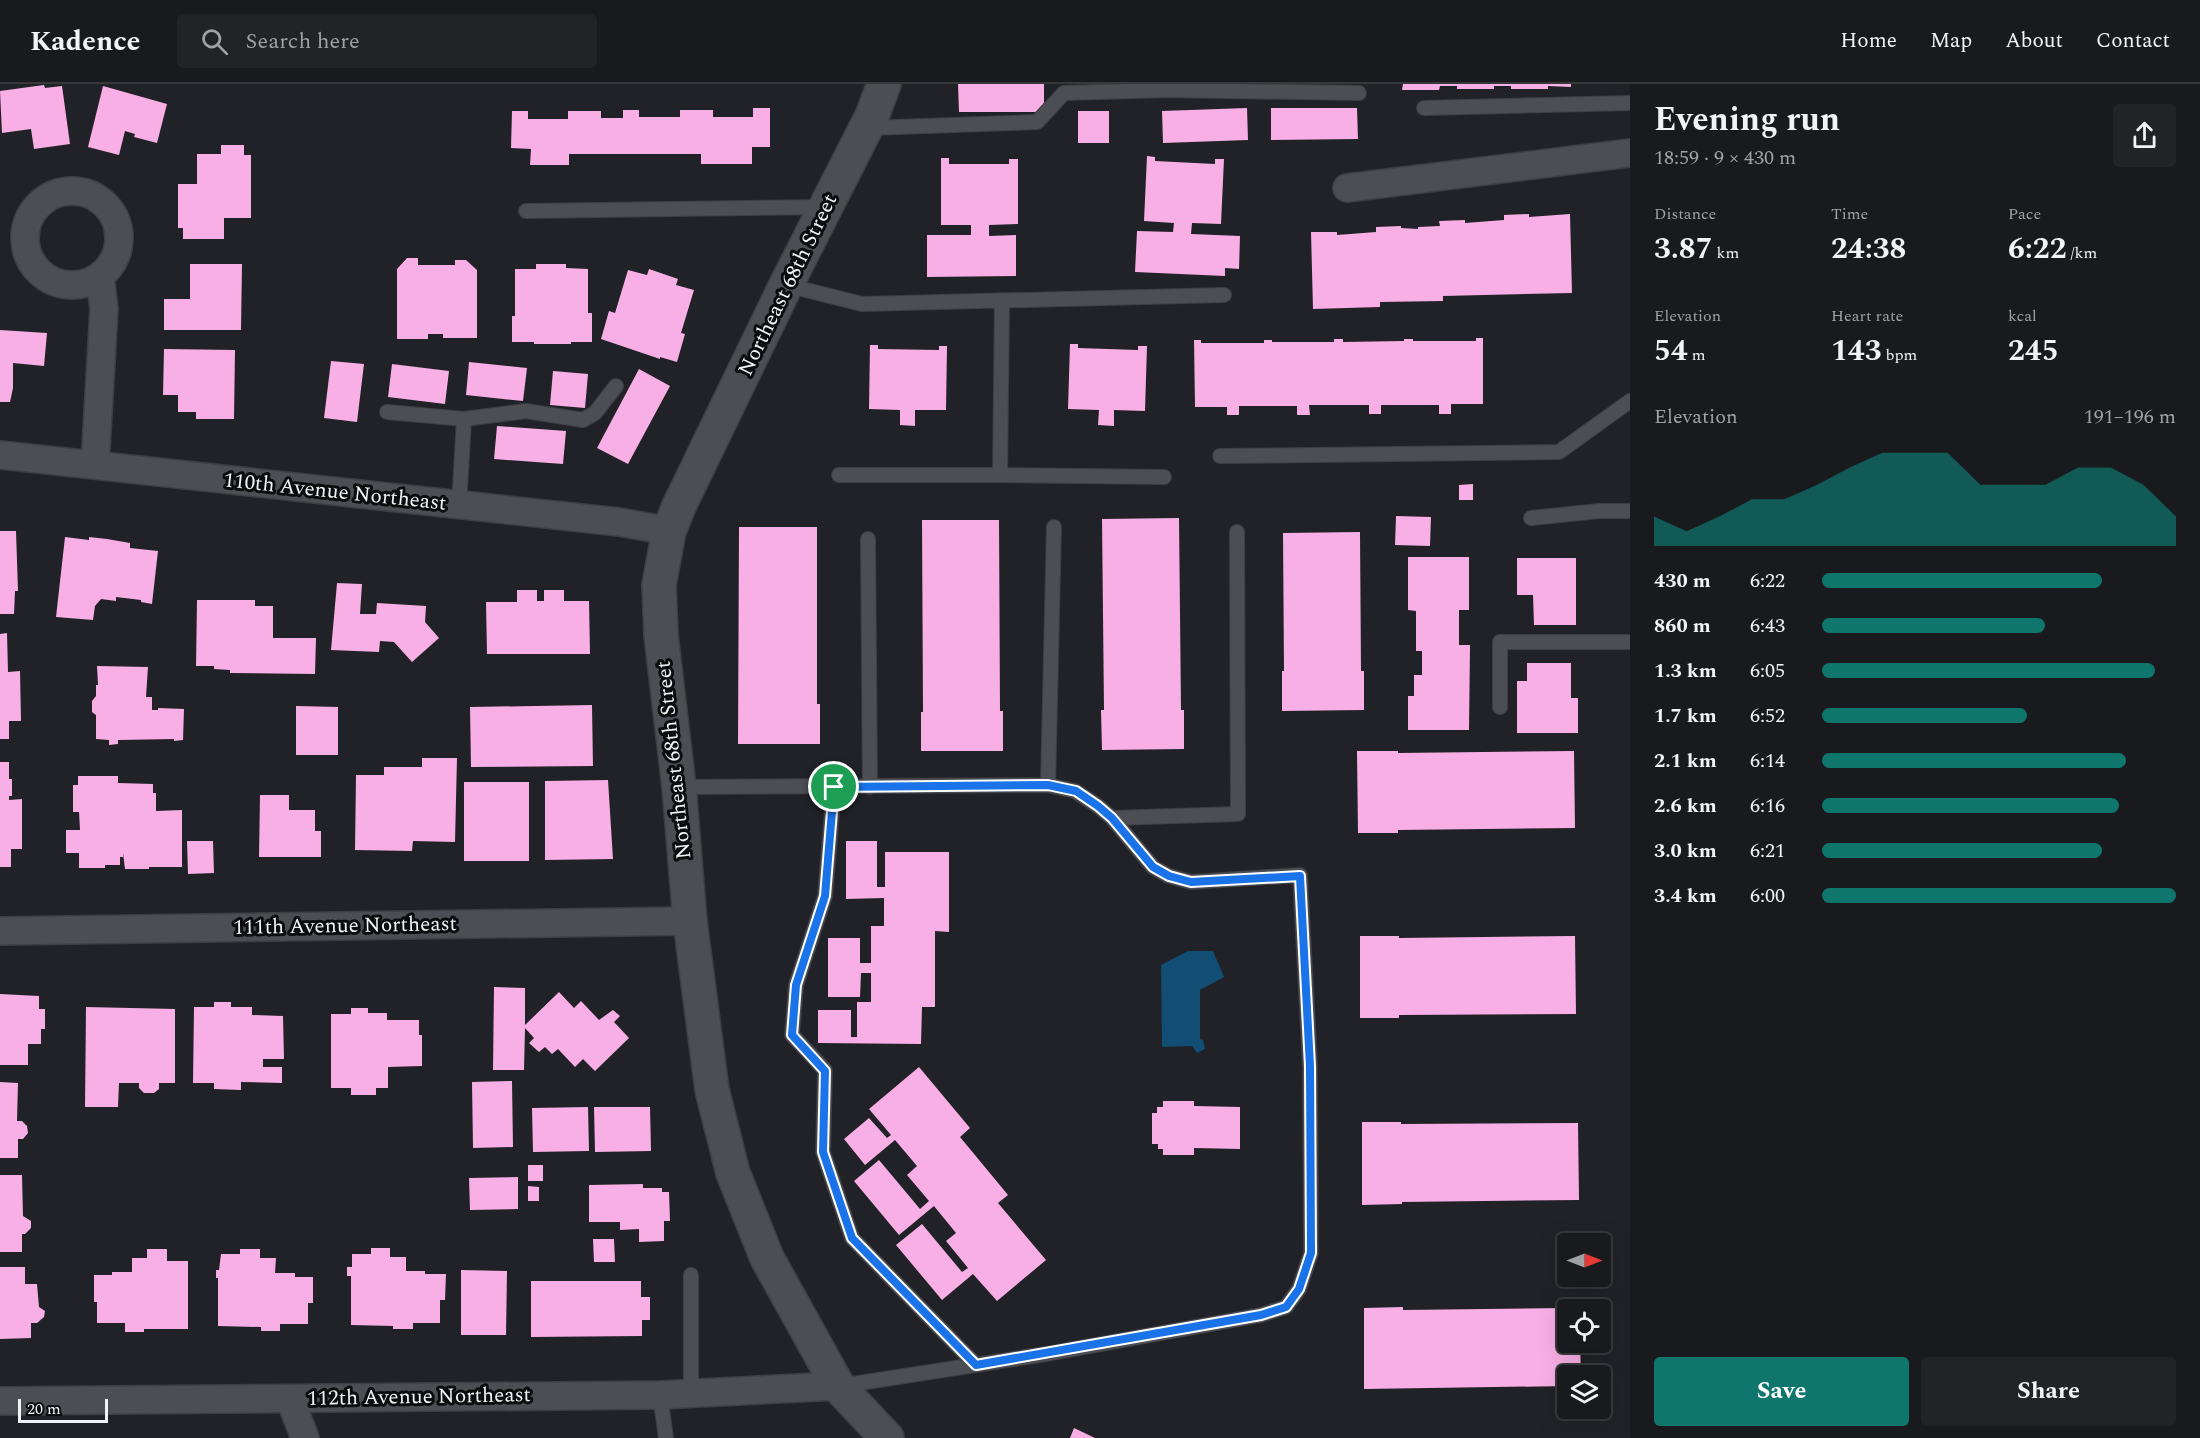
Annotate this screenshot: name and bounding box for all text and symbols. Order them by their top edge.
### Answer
search box [177,14,597,68]
text: Kadence [30,20,141,63]
icon: search [198,25,231,58]
text: Search here [246,25,360,58]
text: Home [1840,25,1897,57]
text: Map [1930,25,1972,57]
text: About [2005,25,2063,57]
text: Contact [2096,25,2170,57]
text: Evening run [1654,95,1840,145]
button: share [2113,104,2176,167]
text: 18:59 · 9 × 430 m [1654,143,1796,173]
street label: Northeast 68th Street [730,188,846,382]
text: Distance [1654,202,1716,226]
text: Time [1831,202,1868,226]
text: Pace [2008,202,2041,226]
text: 3.87 [1654,226,1713,272]
text: 24:38 [1831,226,1906,272]
text: 6:22 [2008,226,2067,272]
text: km [1713,241,1739,265]
text: /km [2067,241,2097,265]
text: Elevation [1654,304,1721,328]
text: Heart rate [1831,304,1903,328]
text: kcal [2008,304,2037,328]
text: 54 [1654,328,1688,374]
text: 143 [1831,328,1882,374]
text: 245 [2008,328,2059,374]
text: m [1688,343,1705,367]
text: bpm [1882,343,1917,367]
text: Elevation [1654,402,1738,432]
text: 191–196 m [2084,402,2176,432]
street label: 110th Avenue Northeast [222,464,448,520]
text: 430 m [1654,566,1711,596]
text: 6:22 [1750,566,1785,596]
text: 860 m [1654,611,1711,641]
text: 6:43 [1750,611,1785,641]
text: 1.3 km [1654,656,1717,686]
text: 6:05 [1750,656,1785,686]
street label: Northeast 68th Street [648,659,700,861]
text: 1.7 km [1654,701,1717,731]
text: 6:52 [1750,701,1785,731]
text: 2.1 km [1654,746,1717,776]
text: 6:14 [1750,746,1785,776]
pin [808,761,859,812]
icon: arrive [817,770,850,803]
text: 2.6 km [1654,791,1717,821]
text: 6:16 [1750,791,1785,821]
text: 3.0 km [1654,836,1717,866]
text: 6:21 [1750,836,1785,866]
text: 3.4 km [1654,881,1717,911]
text: 6:00 [1750,881,1785,911]
street label: 111th Avenue Northeast [233,908,457,944]
north arrow [1557,1233,1611,1287]
map controls [1557,1233,1611,1419]
button: locate [1557,1299,1611,1353]
button: Save [1654,1357,1909,1426]
button: Share [1921,1357,2176,1426]
button: layers [1557,1365,1611,1419]
street label: 112th Avenue Northeast [307,1379,531,1415]
scale bar [18,1396,108,1424]
text: 20 m [27,1397,61,1421]

